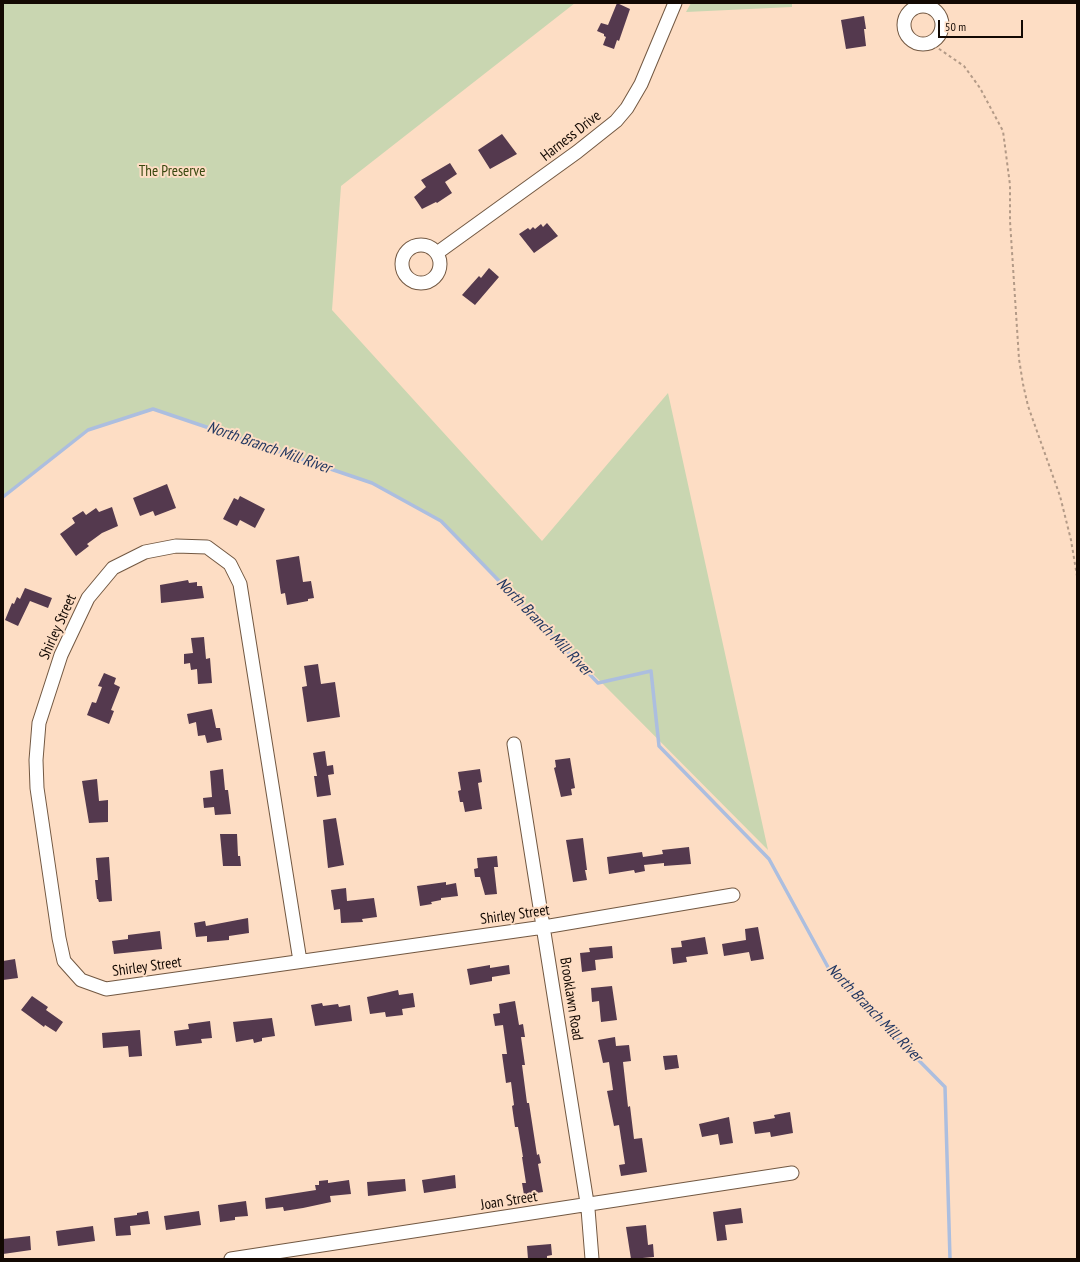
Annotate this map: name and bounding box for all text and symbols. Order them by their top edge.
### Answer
scale bar [940,12,1025,38]
text: 50 m [945,19,966,34]
street label: Harness Drive [537,107,605,165]
park label: The Preserve [139,163,205,181]
water label: North Branch Mill River [205,418,333,478]
water label: North Branch Mill River [492,574,596,680]
street label: Shirley Street [36,592,80,662]
street label: Shirley Street [479,901,551,929]
street label: Shirley Street [111,953,183,981]
street label: Brooklawn Road [556,956,586,1042]
water label: North Branch Mill River [822,960,926,1066]
street label: Joan Street [479,1188,539,1214]

